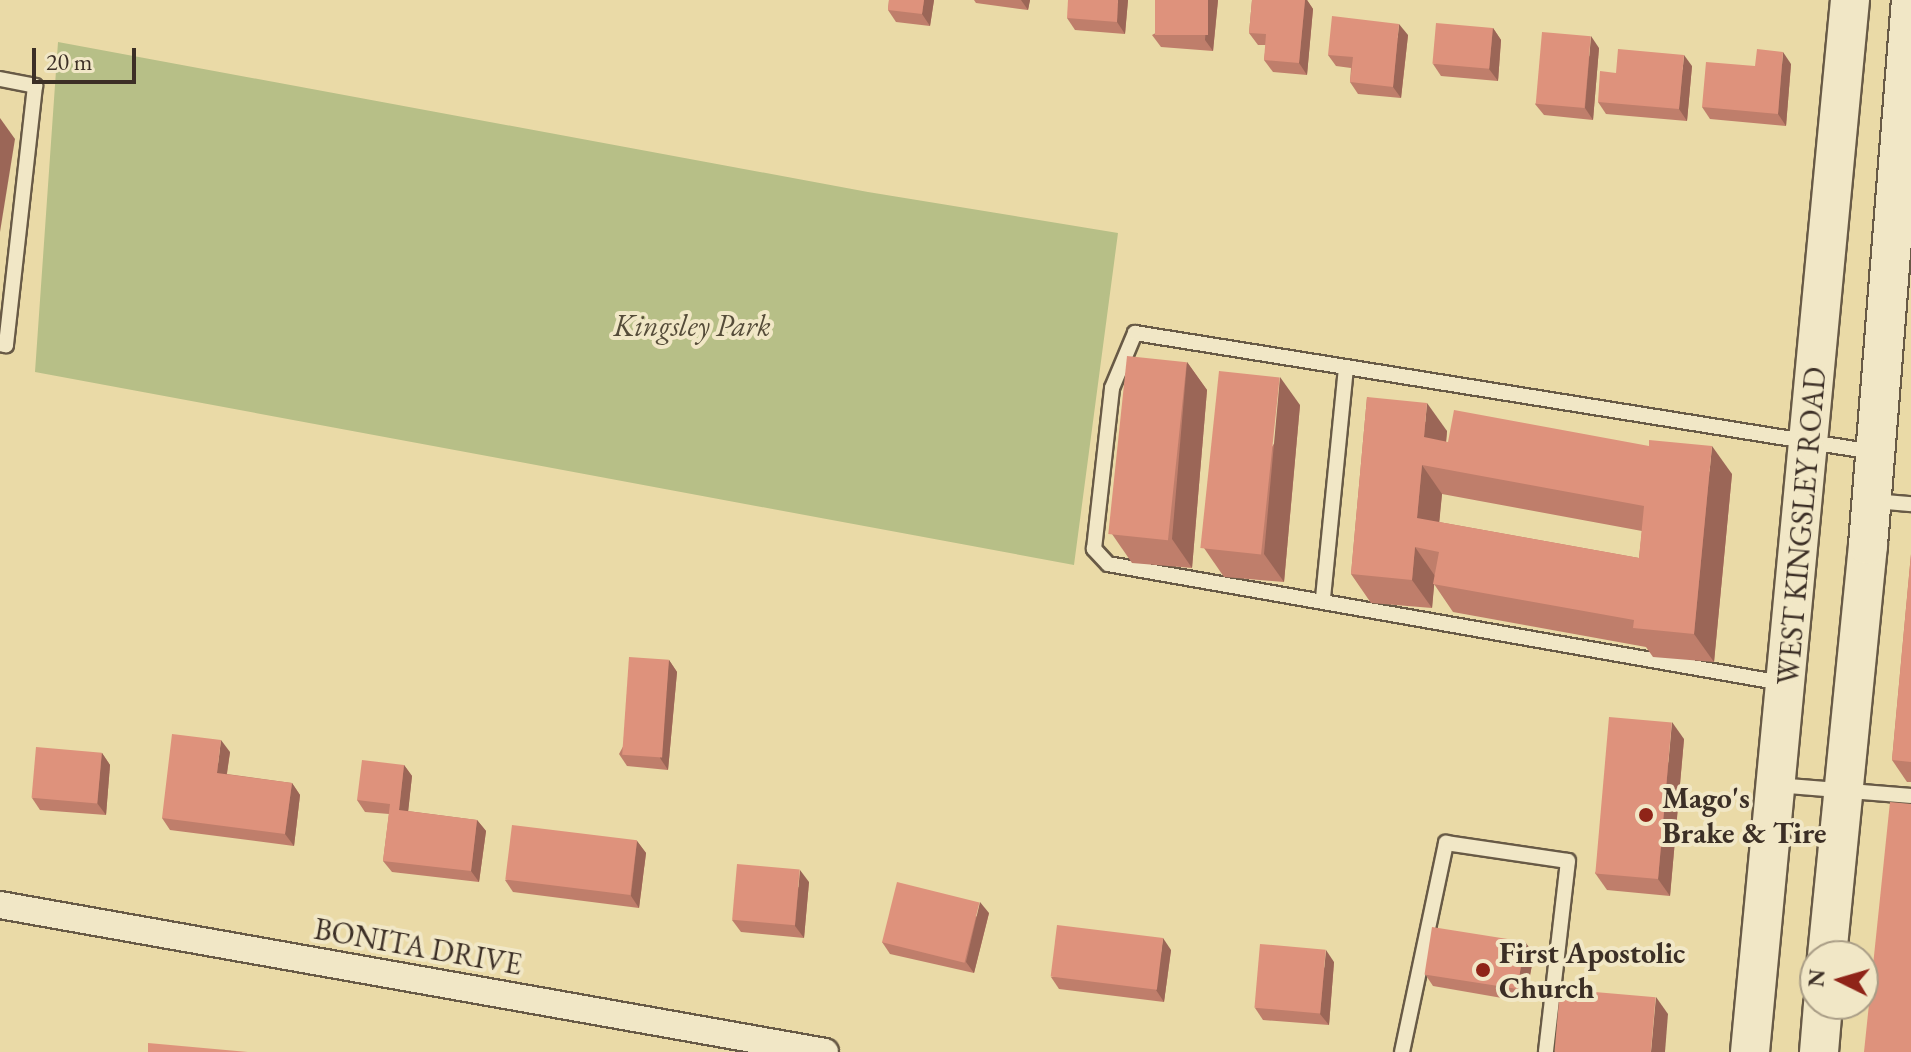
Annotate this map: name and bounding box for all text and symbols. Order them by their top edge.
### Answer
scale bar [36,32,140,82]
text: 20 m [46,46,93,77]
park label: Kingsley Park [613,308,771,344]
street label: WEST KINGSLEY ROAD [1770,365,1834,687]
place label: Mago's Brake & Tire [1662,780,1826,850]
marker: Mago's Brake & Tire [1637,806,1655,824]
street label: BONITA DRIVE [311,911,525,983]
place label: First Apostolic Church [1499,935,1685,1006]
north arrow [1799,940,1879,1020]
marker: First Apostolic Church [1474,961,1492,979]
text: N [1801,968,1832,988]

